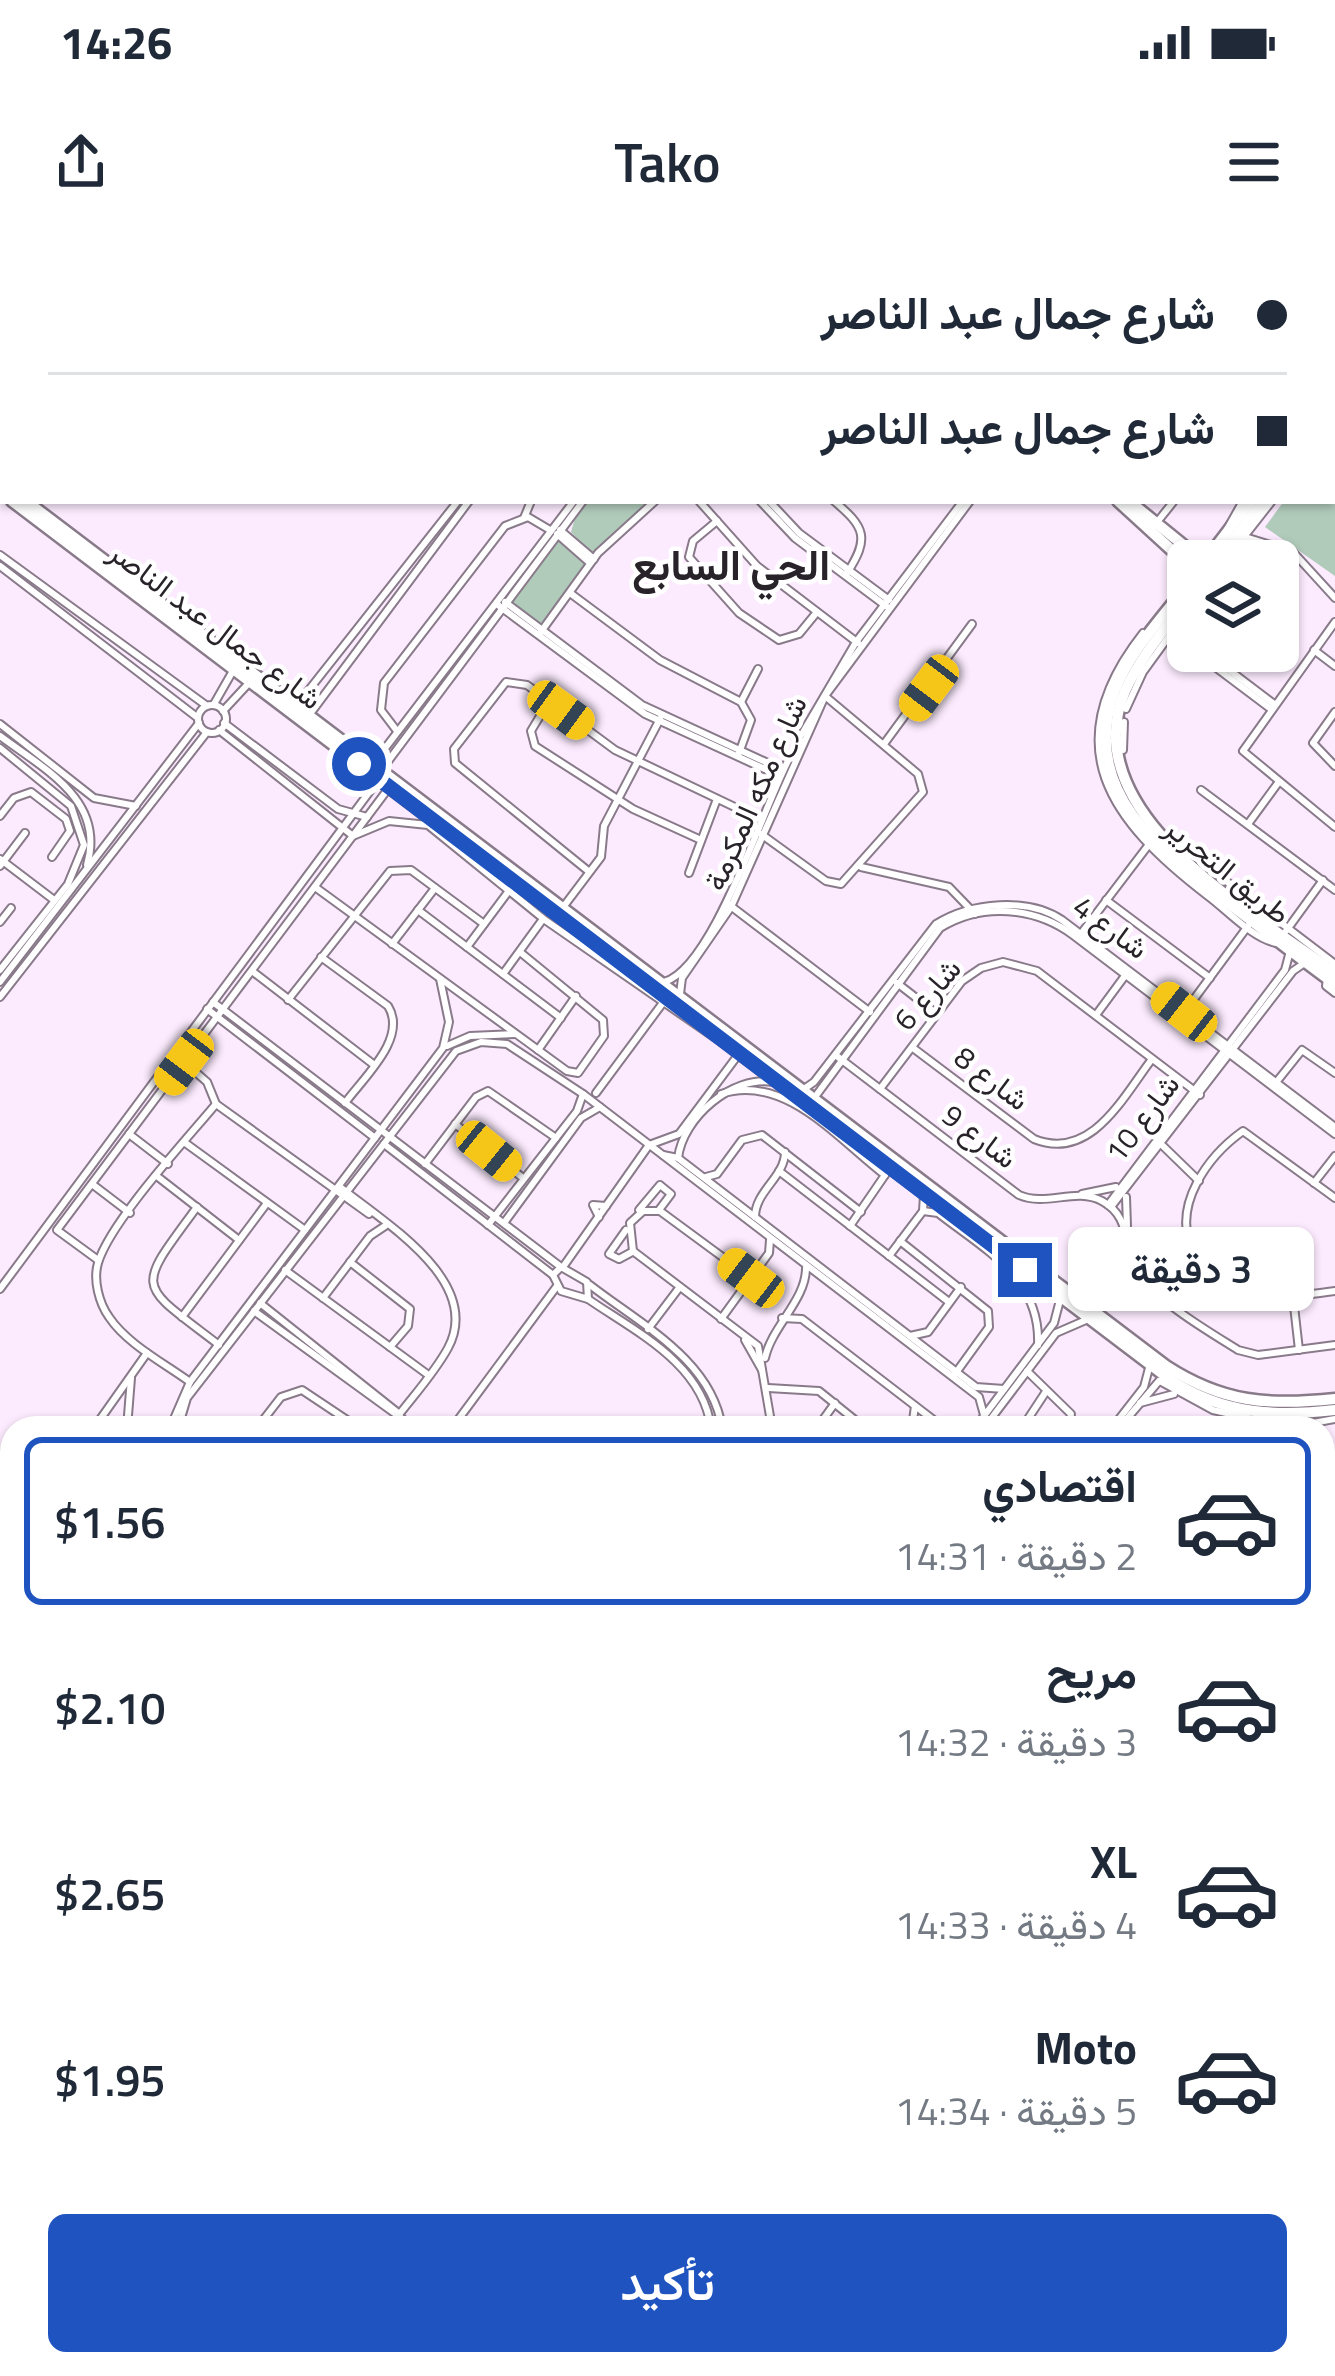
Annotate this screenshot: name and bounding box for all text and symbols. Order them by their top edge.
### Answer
text: 14:26 [60,8,172,76]
text: Tako [614,121,721,203]
icon: share [48,129,114,195]
icon: menu [1221,129,1287,195]
text: شارع جمال عبد الناصر [821,278,1215,346]
text: شارع جمال عبد الناصر [821,393,1215,461]
street label: شارع جمال عبد الناصر [99,529,332,721]
district label: الحي السابع [632,532,830,600]
map controls [1167,540,1299,672]
button: layers [1167,540,1299,672]
car [893,648,965,728]
car [521,674,601,746]
street label: شارع مكه المكرمة [691,688,819,898]
route start [332,737,386,791]
street label: طريق التحرير [1154,804,1301,935]
street label: شارع 4 [1064,884,1158,970]
street label: شارع 6 [882,947,972,1041]
car [1145,976,1223,1048]
car [148,1022,220,1102]
street label: شارع 8 [945,1034,1039,1122]
street label: شارع 10 [1093,1064,1191,1172]
street label: شارع 9 [933,1092,1027,1180]
car [450,1114,528,1188]
callout: 3 دقيقة [1067,1228,1313,1312]
text: 3 دقيقة [1130,1239,1252,1298]
car [711,1242,791,1314]
route end [998,1243,1052,1297]
text: اقتصادي [982,1451,1137,1519]
icon: car [1173,1467,1281,1575]
text: $1.56 [54,1487,166,1555]
text: 2 دقيقة · 14:31 [895,1526,1137,1585]
text: مريح [1046,1637,1137,1705]
icon: car [1173,1653,1281,1761]
text: $2.10 [54,1673,166,1741]
text: 3 دقيقة · 14:32 [895,1712,1137,1771]
text: XL [1090,1827,1137,1895]
icon: car [1173,1839,1281,1947]
text: $2.65 [54,1859,166,1927]
text: 4 دقيقة · 14:33 [895,1895,1137,1954]
text: Moto [1034,2013,1137,2081]
icon: car [1173,2025,1281,2133]
text: $1.95 [54,2045,166,2113]
text: 5 دقيقة · 14:34 [895,2081,1137,2140]
button: تأكيد [48,2214,1287,2352]

